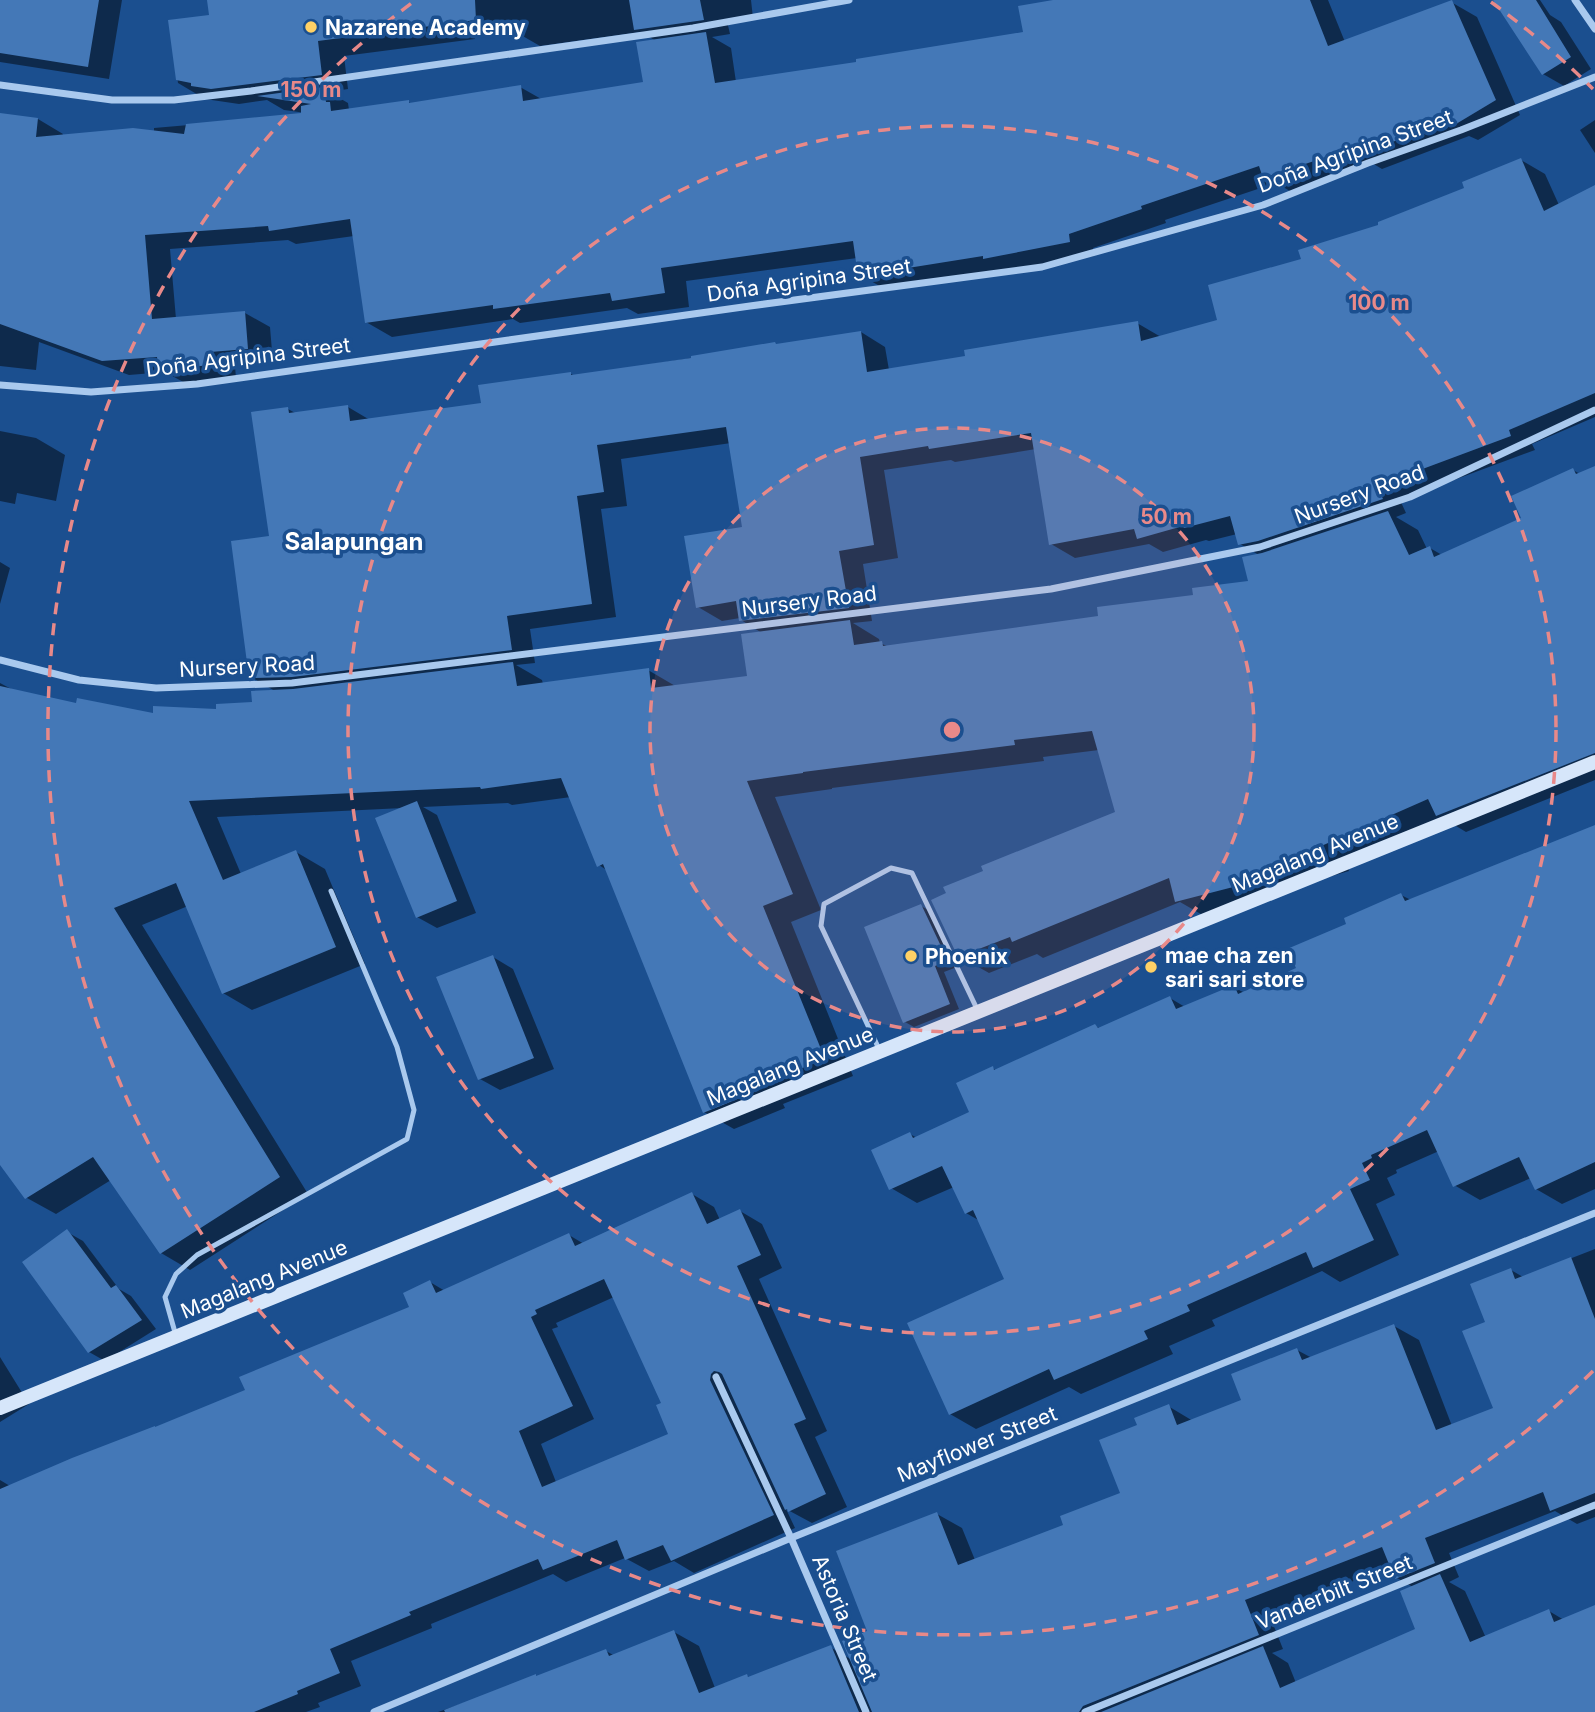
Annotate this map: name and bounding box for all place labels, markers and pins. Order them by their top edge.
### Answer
place label: Nazarene Academy [325,15,526,40]
marker: Nazarene Academy [303,19,319,35]
centre of rings [940,718,964,742]
place label: mae cha zen sari sari store [1165,943,1304,992]
place label: Phoenix [925,944,1008,969]
marker: Phoenix [903,948,919,964]
marker: mae cha zen sari sari store [1143,959,1159,975]

